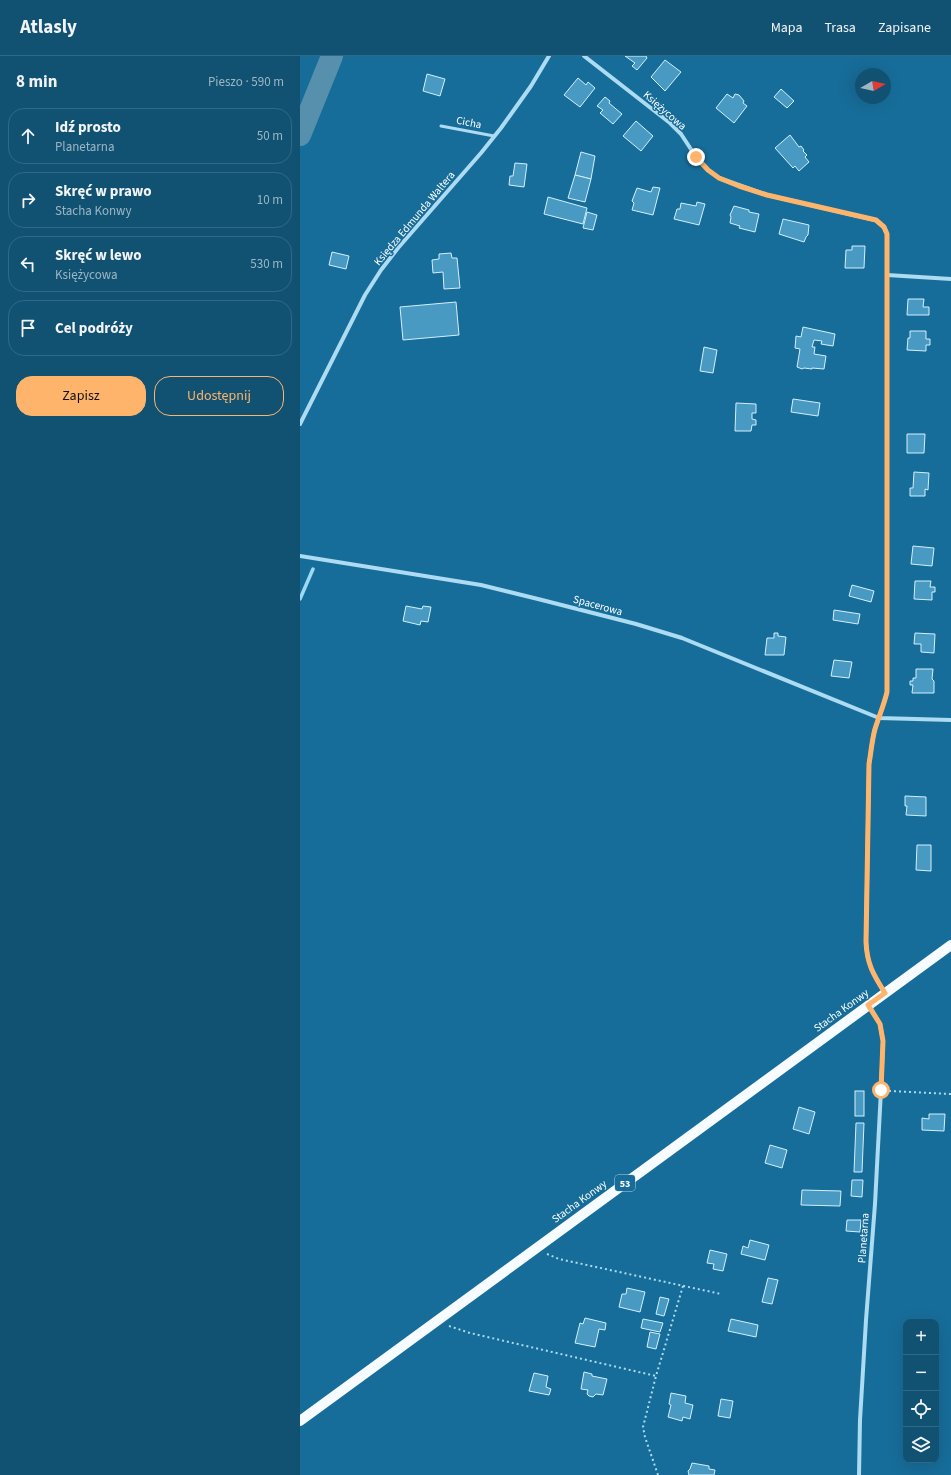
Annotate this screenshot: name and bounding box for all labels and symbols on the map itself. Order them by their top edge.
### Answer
north arrow [855,68,891,104]
street label: Księżycowa [640,87,690,133]
street label: Cicha [455,113,483,132]
route end [687,148,705,166]
street label: Księdza Edmunda Waltera [370,168,458,269]
street label: Spacerowa [571,592,624,619]
street label: Stacha Konwy [811,985,872,1035]
route start [872,1081,890,1099]
road number: 53 [615,1175,635,1191]
street label: Stacha Konwy [549,1176,610,1226]
street label: Planetarna [854,1212,873,1264]

